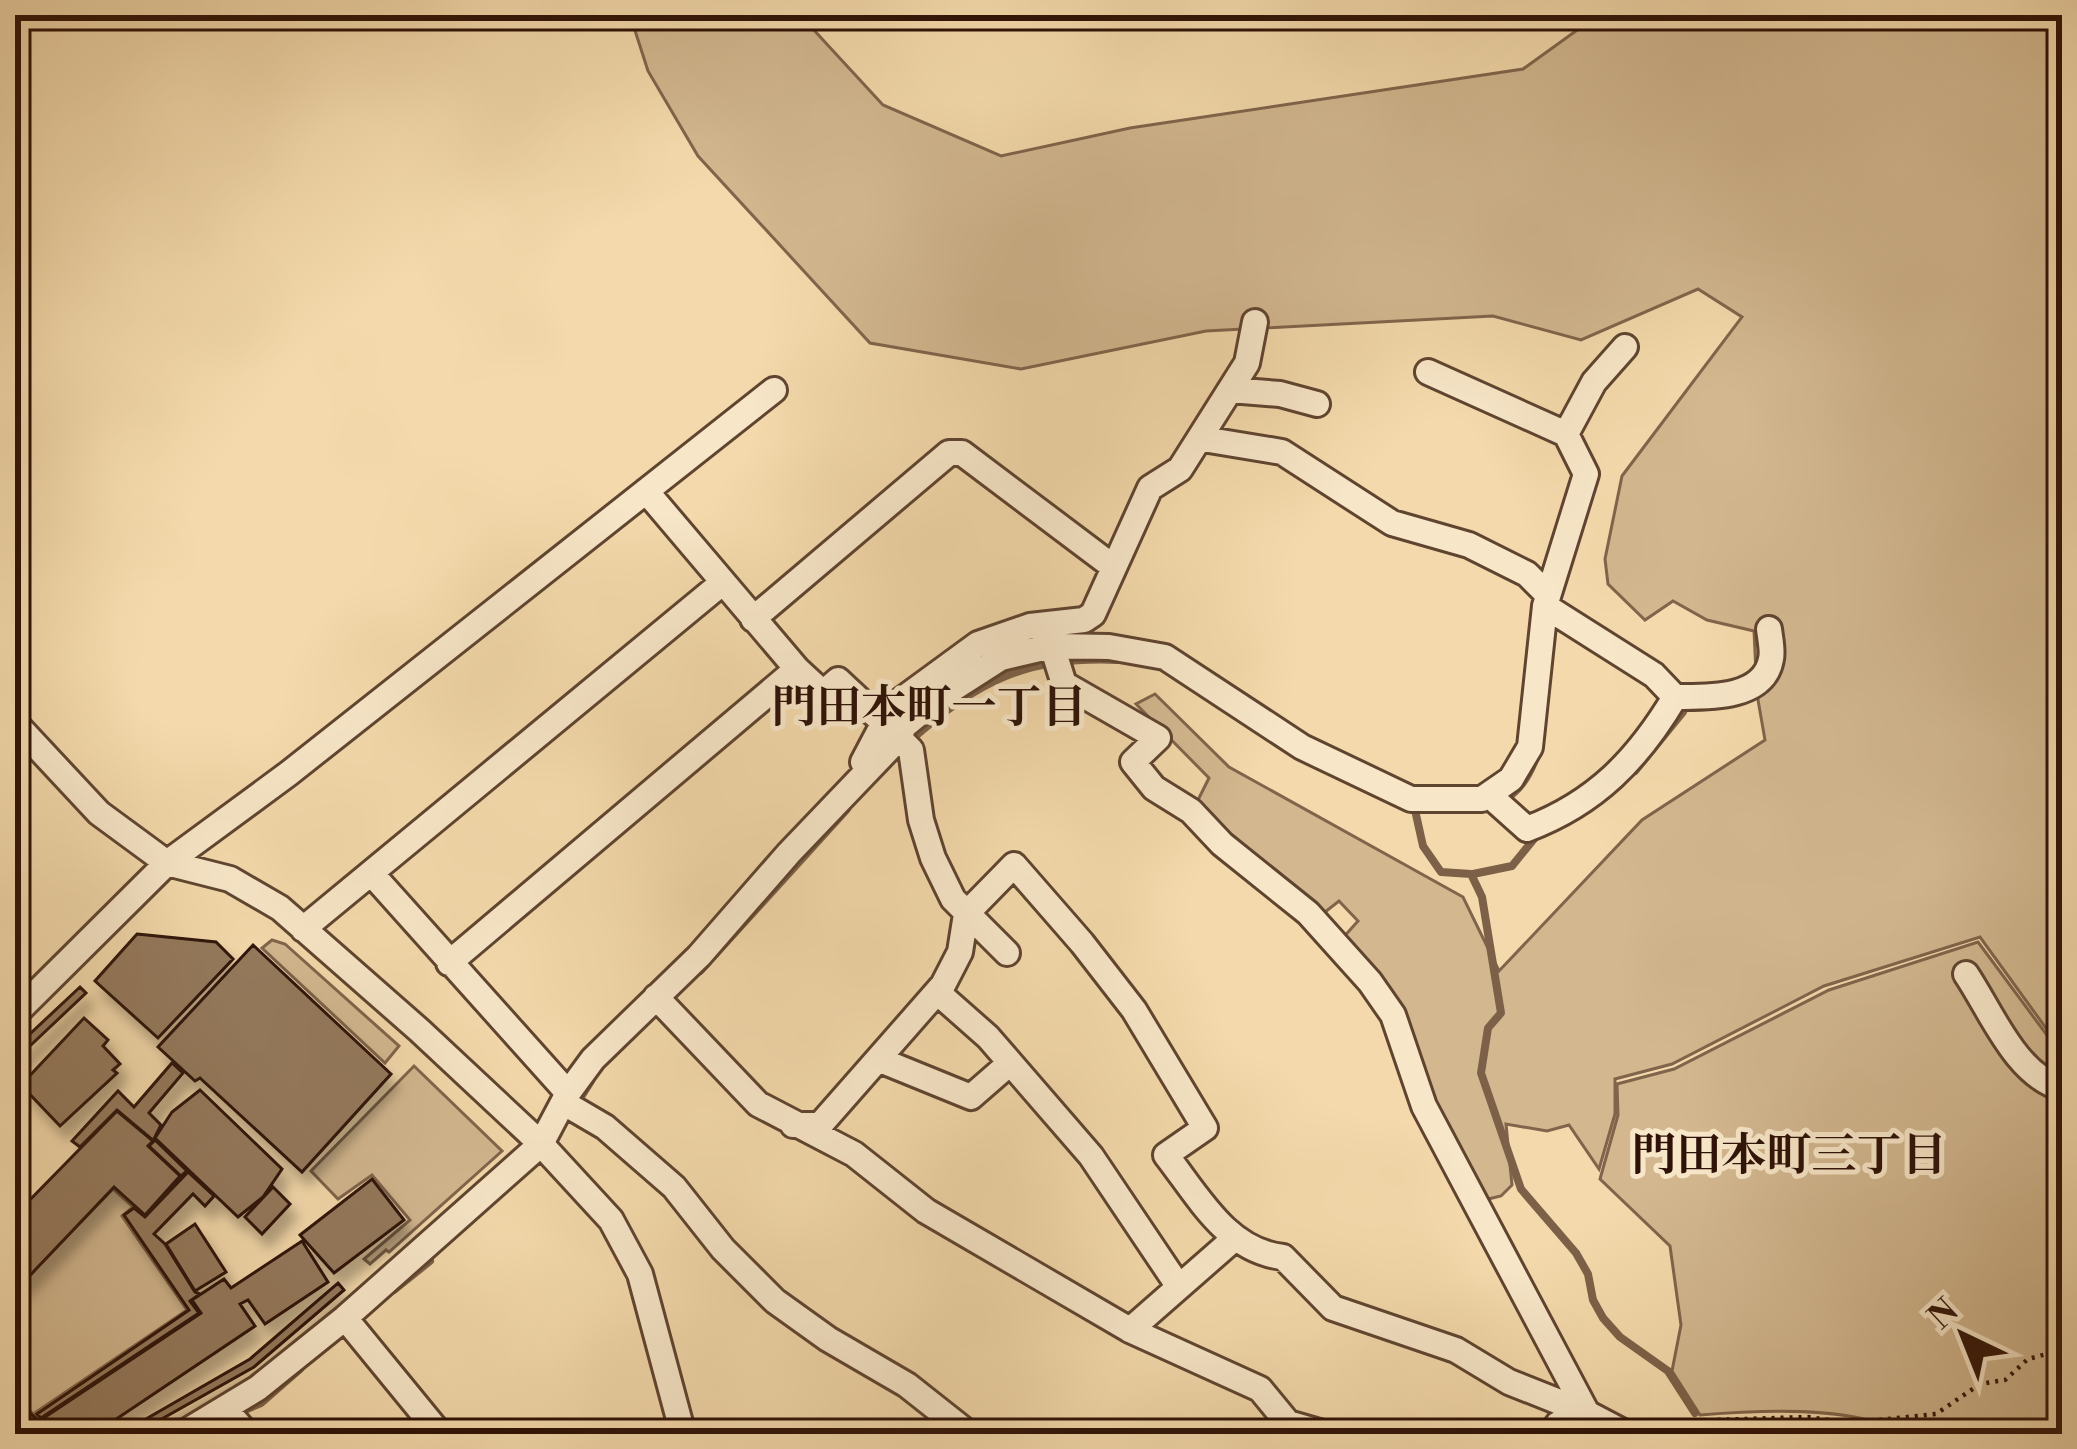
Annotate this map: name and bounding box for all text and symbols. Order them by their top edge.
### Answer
district label: 門田本町一丁目 [771,680,1087,737]
district label: 門田本町三丁目 [1631,1128,1947,1185]
north arrow [1903,1275,2023,1395]
text: N [1921,1291,1968,1339]

